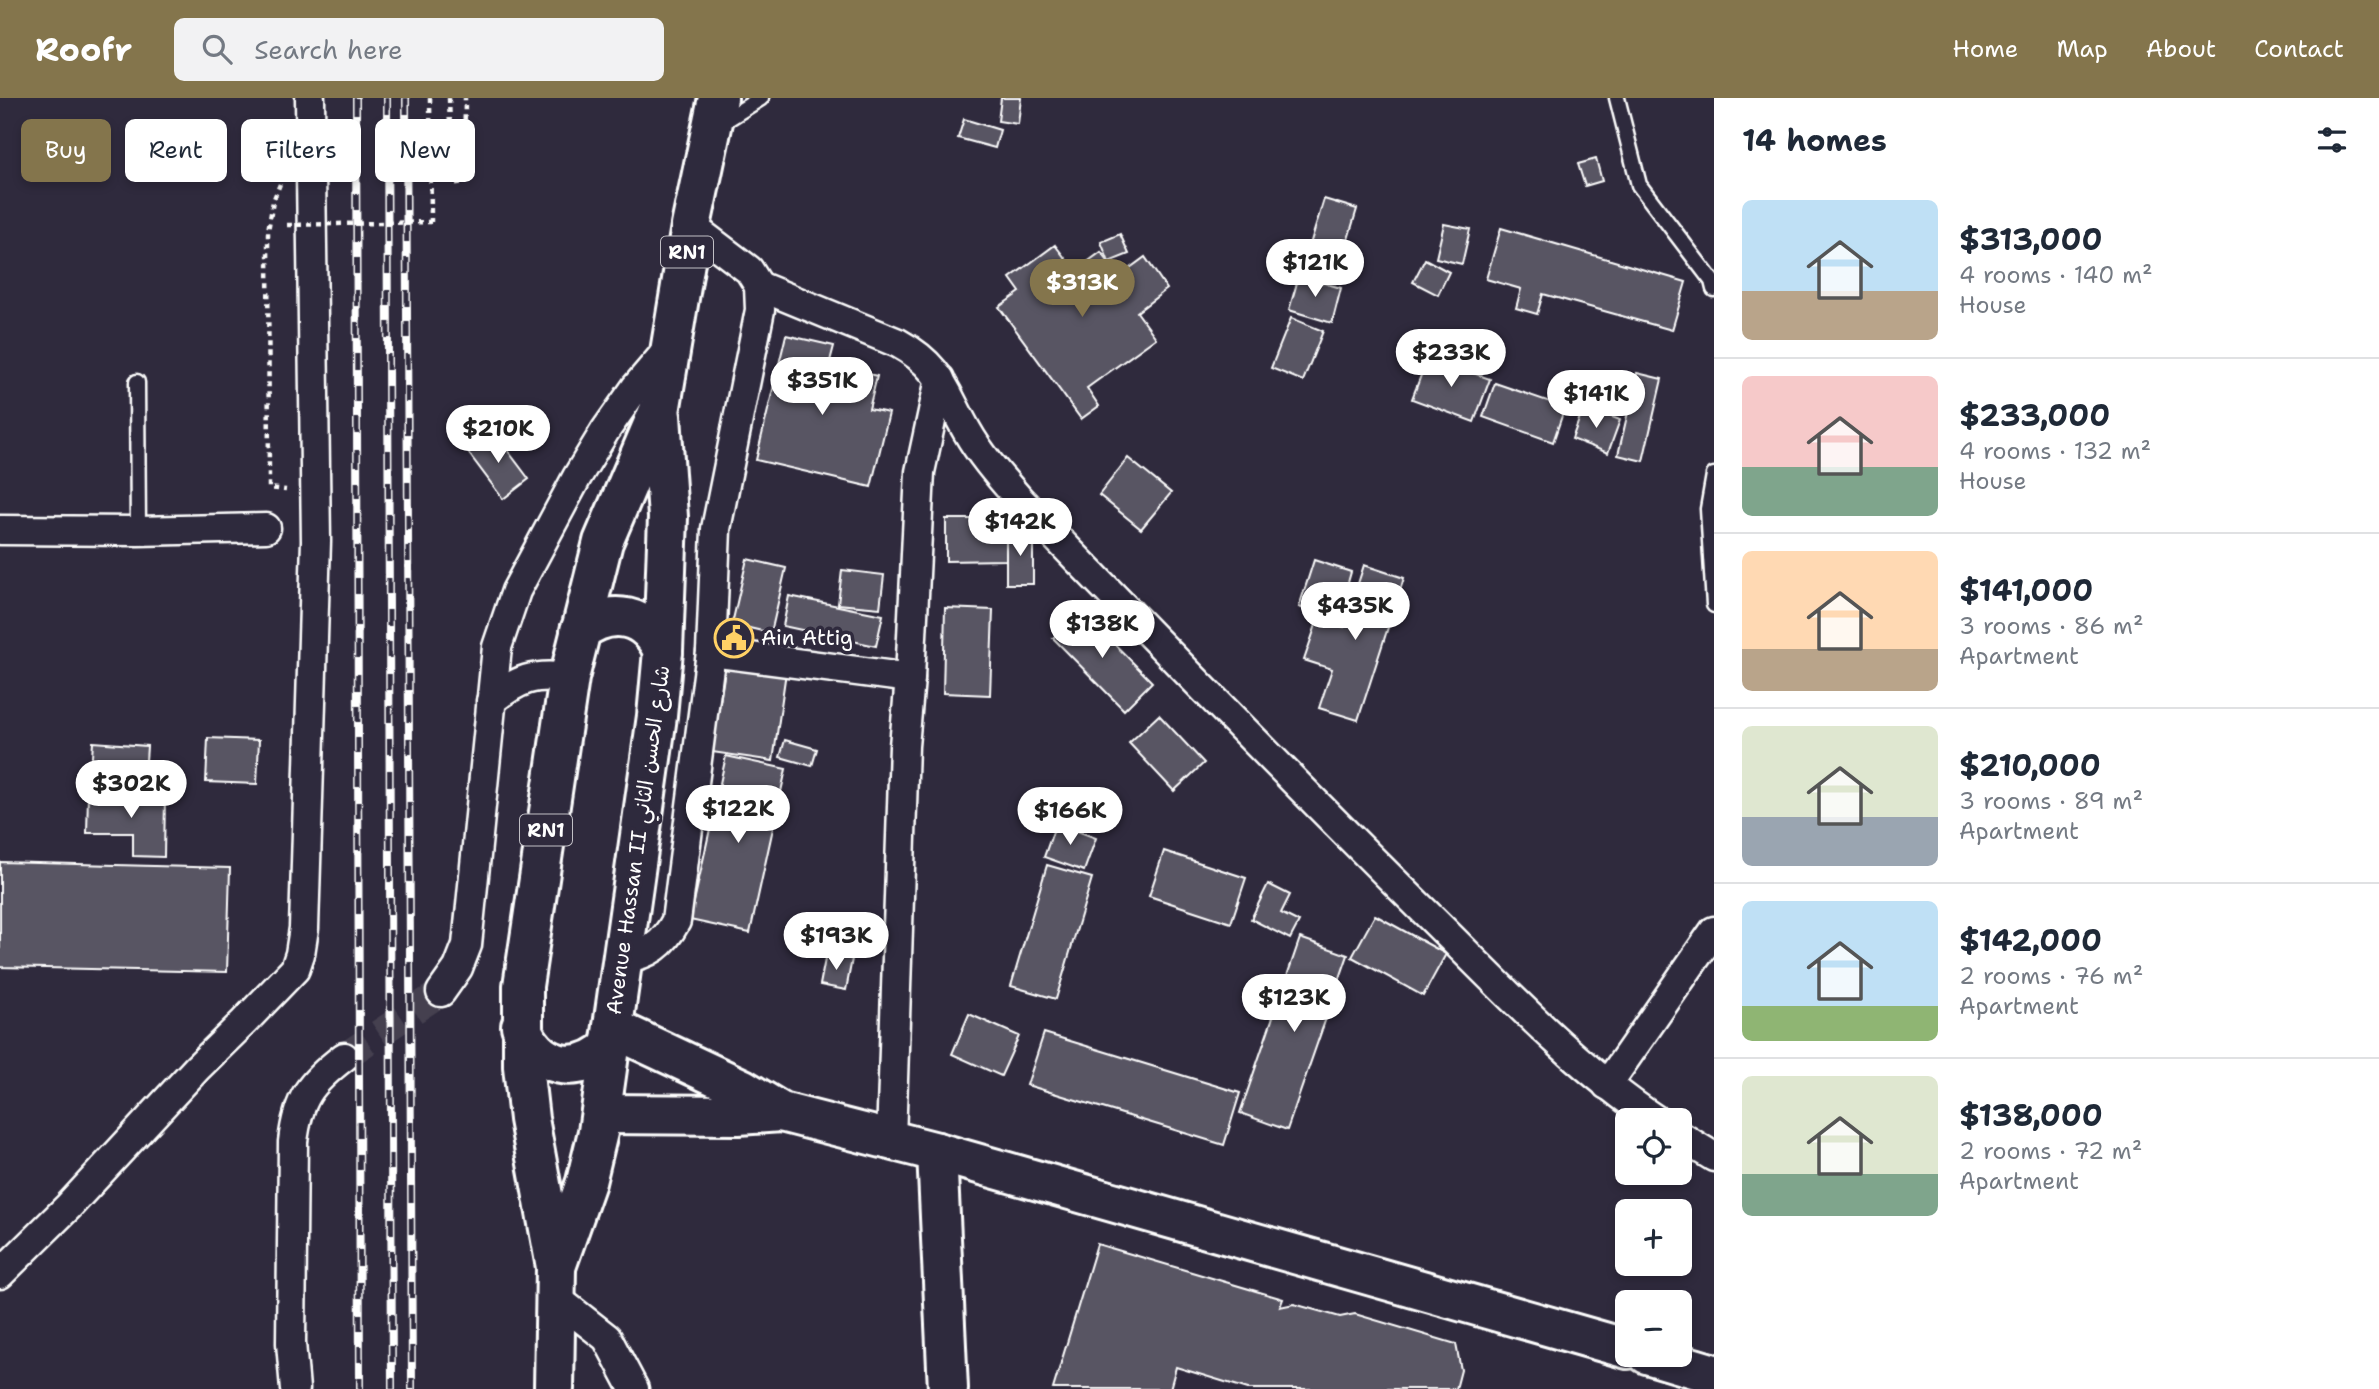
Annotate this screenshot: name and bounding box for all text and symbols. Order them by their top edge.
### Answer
search box [174,18,664,81]
text: Roofr [35,27,132,72]
icon: search [198,30,236,68]
text: Search here [254,32,403,67]
text: Home [1952,33,2018,65]
text: Map [2056,33,2108,65]
text: About [2146,33,2216,65]
text: Contact [2254,33,2344,65]
chip: Buy [21,119,111,182]
chip: Rent [125,119,227,182]
chip: Filters [241,119,361,182]
chip: New [375,119,475,182]
text: 14 homes [1742,120,1887,161]
icon: filters [2313,121,2351,159]
text: $313,000 [1959,219,2102,260]
icon: home [1798,228,1882,312]
road number: RN1 [661,236,713,268]
pin: $121K [1266,240,1364,299]
text: $121K [1282,247,1348,277]
pin: $313K [1033,260,1131,319]
text: 4 rooms · 140 m² [1959,260,2153,290]
text: $313K [1046,267,1118,297]
text: House [1959,290,2027,320]
pin: $233K [1402,330,1500,389]
text: $233K [1412,337,1490,367]
pin: $351K [773,358,871,417]
text: $351K [786,365,858,395]
pin: $141K [1547,370,1645,430]
text: $141K [1563,378,1629,408]
text: $233,000 [1959,395,2110,436]
icon: home [1798,404,1882,488]
pin: $210K [449,406,547,465]
text: $210K [462,413,534,443]
text: 4 rooms · 132 m² [1959,436,2151,466]
text: House [1959,466,2027,496]
pin: $142K [971,498,1069,558]
text: $142K [984,506,1056,536]
text: $141,000 [1959,570,2093,611]
icon: home [1798,579,1882,663]
pin: $435K [1306,582,1404,642]
text: $435K [1317,590,1393,620]
pin: $138K [1053,601,1151,660]
text: $138K [1066,608,1138,638]
text: 3 rooms · 86 m² [1959,611,2144,641]
public building icon: Ain Attig [713,617,755,659]
place label: Ain Attig [761,624,853,652]
text: Apartment [1959,641,2079,671]
street label: Avenue Hassan II شارع الحسن الثاني [600,664,681,1017]
text: $210,000 [1959,745,2101,786]
icon: home [1798,754,1882,838]
pin: $302K [82,760,180,820]
text: $302K [92,768,170,798]
pin: $122K [689,786,787,845]
text: 3 rooms · 89 m² [1959,786,2143,816]
pin: $166K [1021,788,1119,847]
text: $122K [702,793,774,823]
text: $166K [1034,795,1107,825]
road number: RN1 [520,814,572,846]
text: Apartment [1959,816,2079,846]
pin: $193K [787,912,885,972]
text: $193K [800,920,872,950]
text: $142,000 [1959,920,2102,961]
icon: home [1798,929,1882,1013]
text: 2 rooms · 76 m² [1959,961,2143,991]
pin: $123K [1245,974,1343,1034]
text: $123K [1258,982,1330,1012]
text: Apartment [1959,991,2079,1021]
text: $138,000 [1959,1095,2103,1136]
icon: home [1798,1104,1882,1188]
map controls [1615,1108,1692,1367]
button: locate [1615,1108,1692,1185]
text: 2 rooms · 72 m² [1959,1136,2142,1166]
text: Apartment [1959,1166,2079,1196]
button: + [1615,1199,1692,1276]
button: − [1615,1290,1692,1367]

